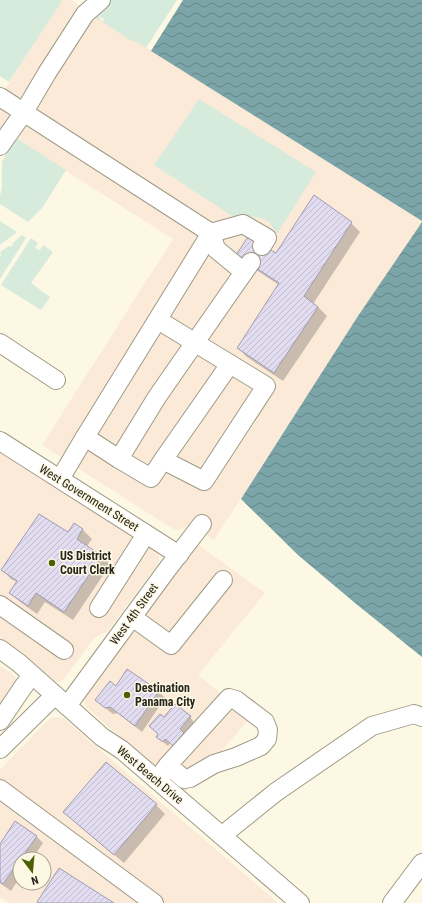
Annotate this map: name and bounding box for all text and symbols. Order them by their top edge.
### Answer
street label: West Government Street [37,462,142,534]
place label: US District Court Clerk [60,549,115,577]
marker: US District Court Clerk [47,558,57,568]
street label: West 4th Street [107,580,161,647]
place label: Destination Panama City [135,681,196,709]
marker: Destination Panama City [122,690,132,700]
street label: West Beach Drive [114,743,186,807]
north arrow [12,851,52,891]
text: N [29,873,40,887]

